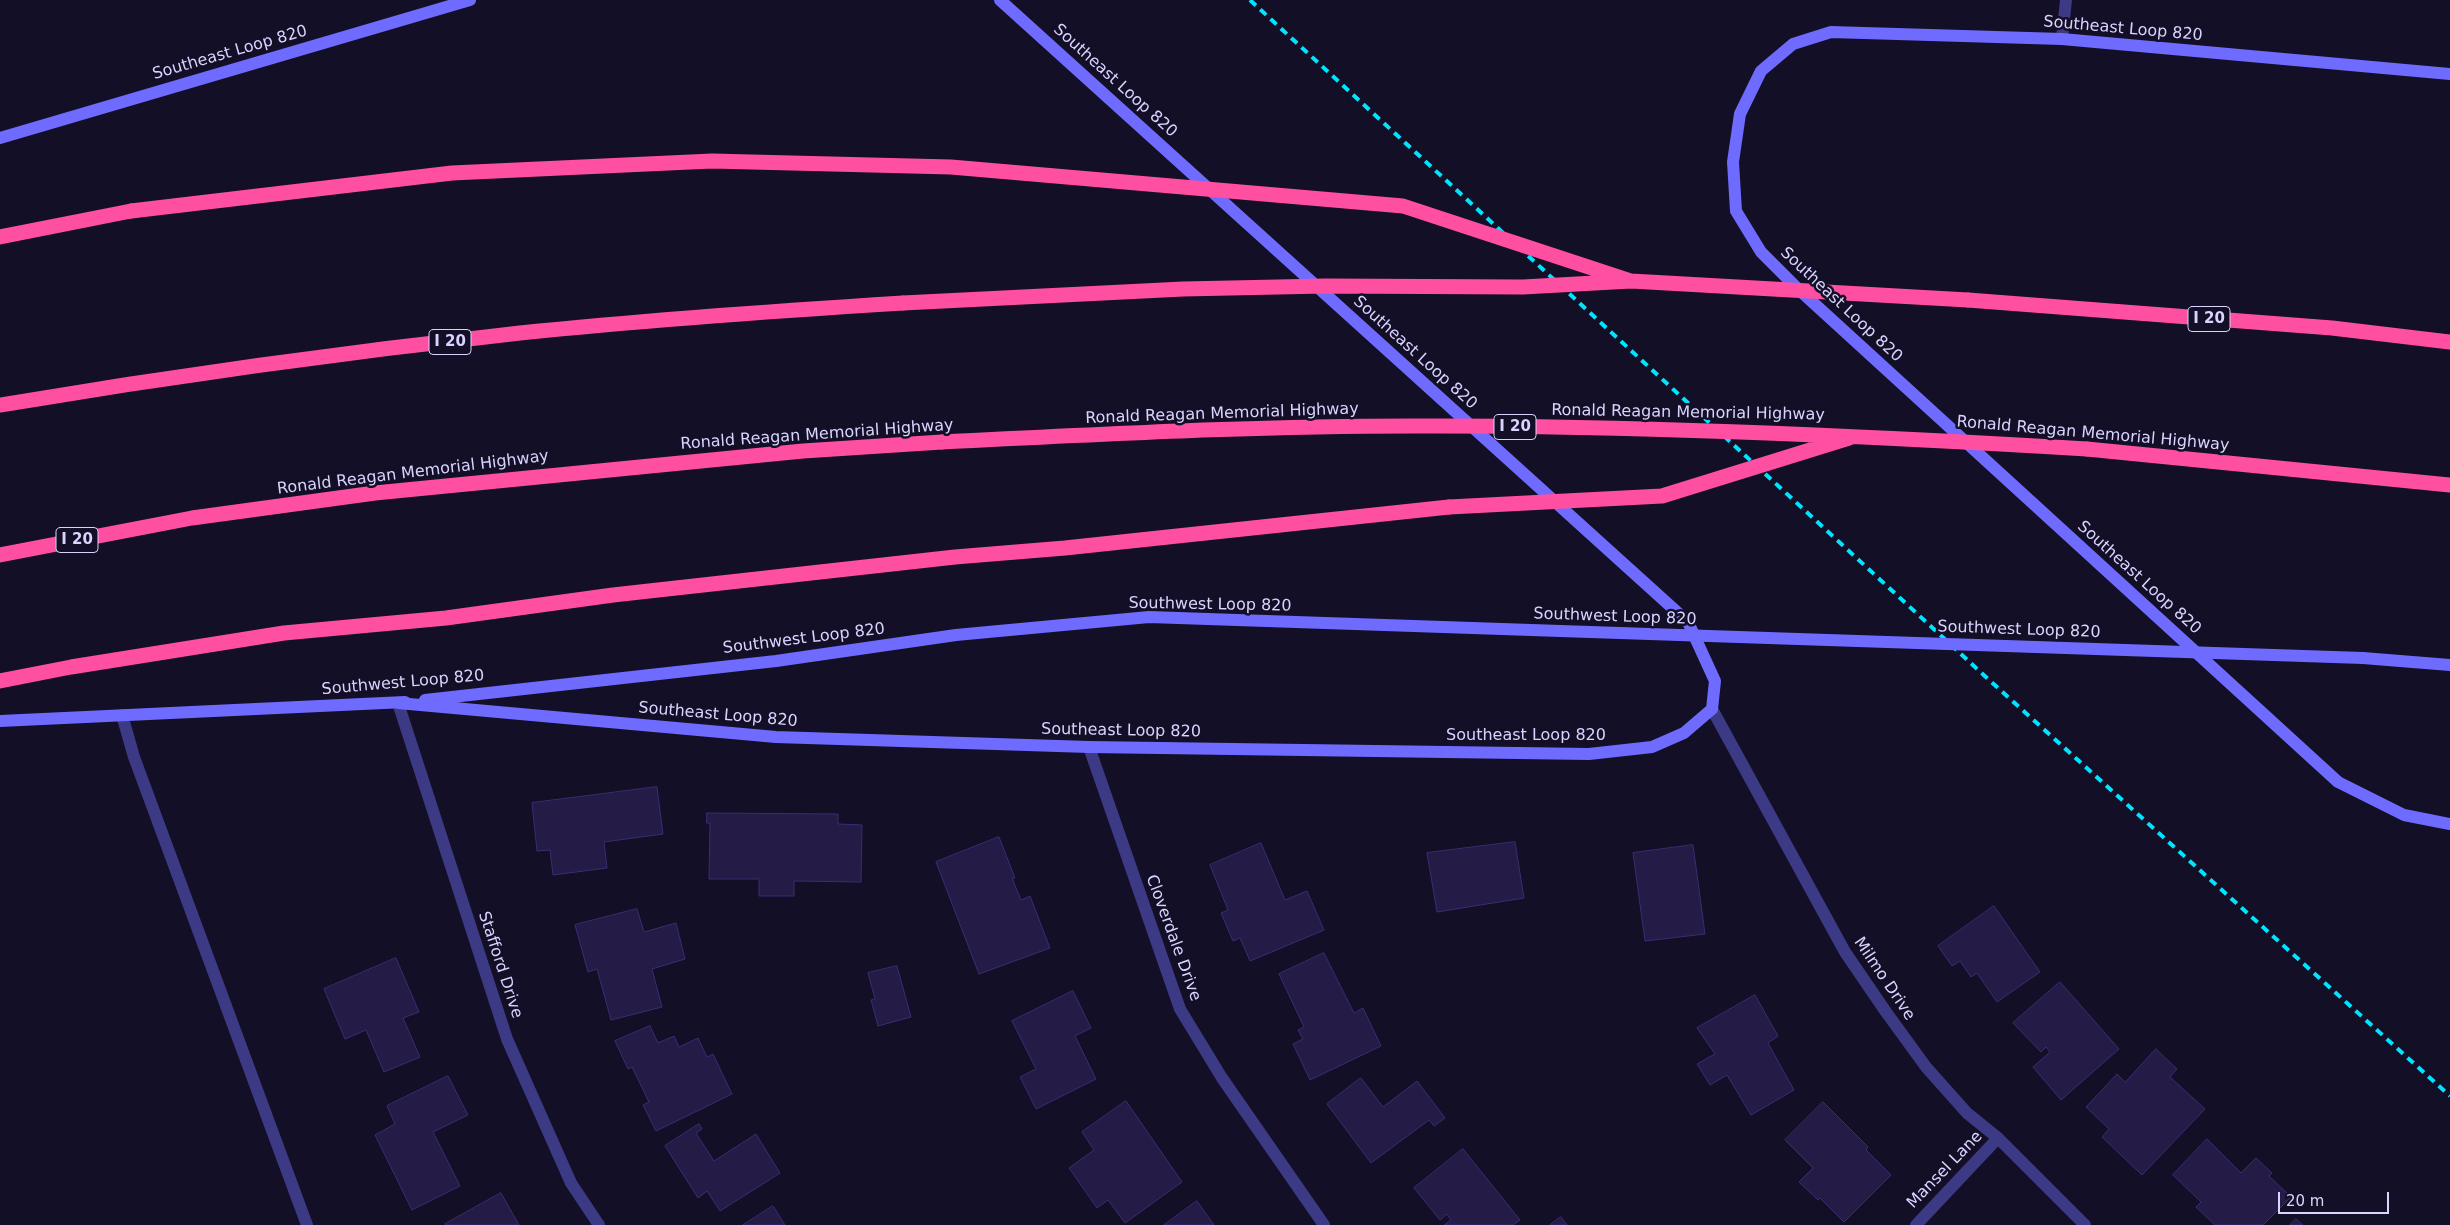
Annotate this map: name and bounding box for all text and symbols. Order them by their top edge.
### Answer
street label: Southeast Loop 820 [2043,12,2203,46]
street label: Southeast Loop 820 [1049,20,1181,142]
street label: Southeast Loop 820 [151,22,309,84]
street label: Southeast Loop 820 [1776,243,1906,367]
street label: Southeast Loop 820 [1349,292,1481,414]
road number: I 20 [2188,306,2230,332]
road number: I 20 [429,330,471,354]
street label: Ronald Reagan Memorial Highway [1085,400,1359,428]
street label: Ronald Reagan Memorial Highway [1551,401,1825,425]
street label: Ronald Reagan Memorial Highway [1956,413,2230,455]
road number: I 20 [1494,414,1536,440]
street label: Ronald Reagan Memorial Highway [680,416,954,454]
street label: Ronald Reagan Memorial Highway [276,447,550,499]
street label: Southeast Loop 820 [2073,517,2205,639]
road number: I 20 [56,528,98,552]
street label: Southwest Loop 820 [1128,594,1292,616]
street label: Southwest Loop 820 [1533,605,1697,629]
street label: Southwest Loop 820 [1937,618,2101,642]
street label: Southwest Loop 820 [722,620,886,658]
street label: Southwest Loop 820 [321,666,485,700]
street label: Southeast Loop 820 [638,698,798,732]
street label: Southeast Loop 820 [1041,720,1201,742]
street label: Southeast Loop 820 [1446,726,1606,746]
street label: Cloverdale Drive [1141,872,1205,1004]
street label: Stafford Drive [474,909,526,1021]
street label: Milmo Drive [1849,934,1919,1024]
street label: Mansel Lane [1903,1127,1987,1213]
scale bar [2280,1182,2391,1214]
text: 20 m [2286,1192,2324,1210]

